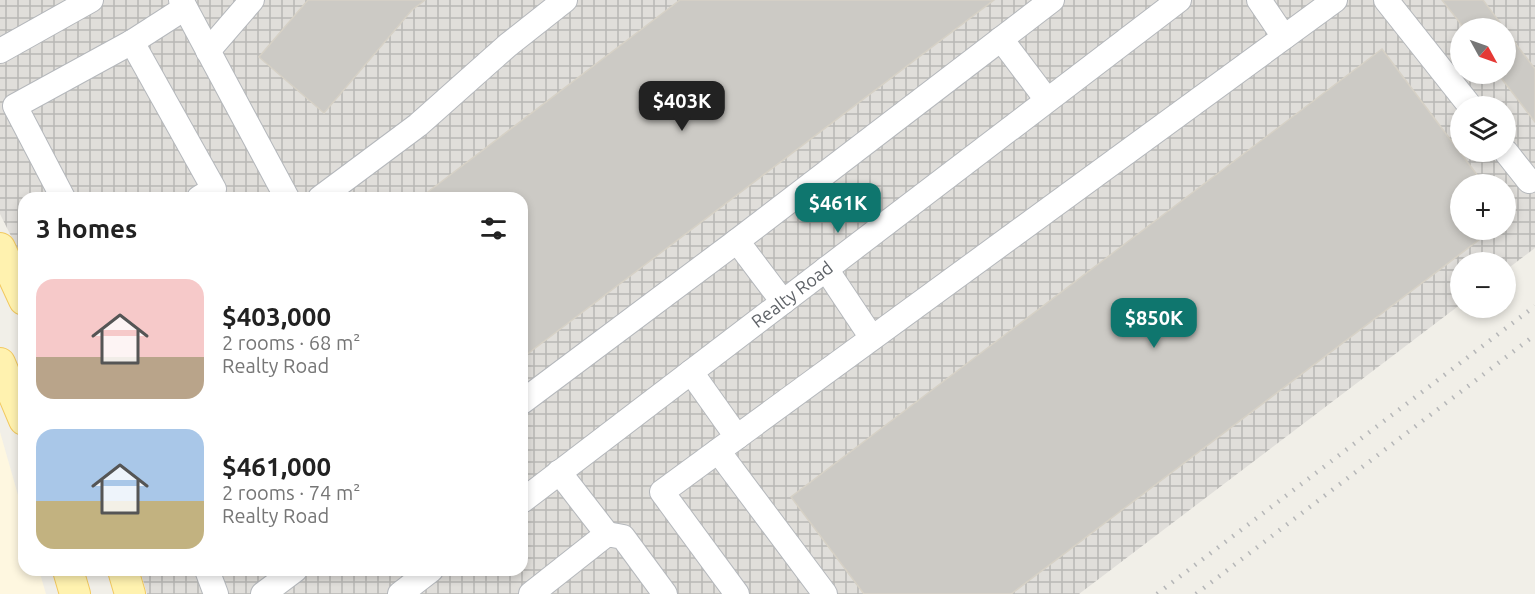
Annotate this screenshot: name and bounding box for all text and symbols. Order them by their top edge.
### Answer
north arrow [1450,18,1516,84]
map controls [1450,18,1516,318]
pin: $403K [640,81,724,132]
text: $403K [653,89,711,112]
button: layers [1450,96,1516,162]
button: + [1450,174,1516,240]
pin: $461K [796,183,880,234]
text: $461K [809,191,867,214]
icon: filters [477,212,510,245]
text: 3 homes [36,214,137,243]
button: − [1450,252,1516,318]
street label: Realty Road [747,257,836,331]
pin: $850K [1112,298,1196,349]
text: $403,000 [222,302,331,331]
icon: home [84,303,156,375]
text: $850K [1125,306,1183,329]
text: 2 rooms · 68 m² [222,331,360,354]
text: Realty Road [222,354,329,377]
text: $461,000 [222,452,331,481]
icon: home [84,453,156,525]
text: 2 rooms · 74 m² [222,481,360,504]
text: Realty Road [222,504,329,527]

